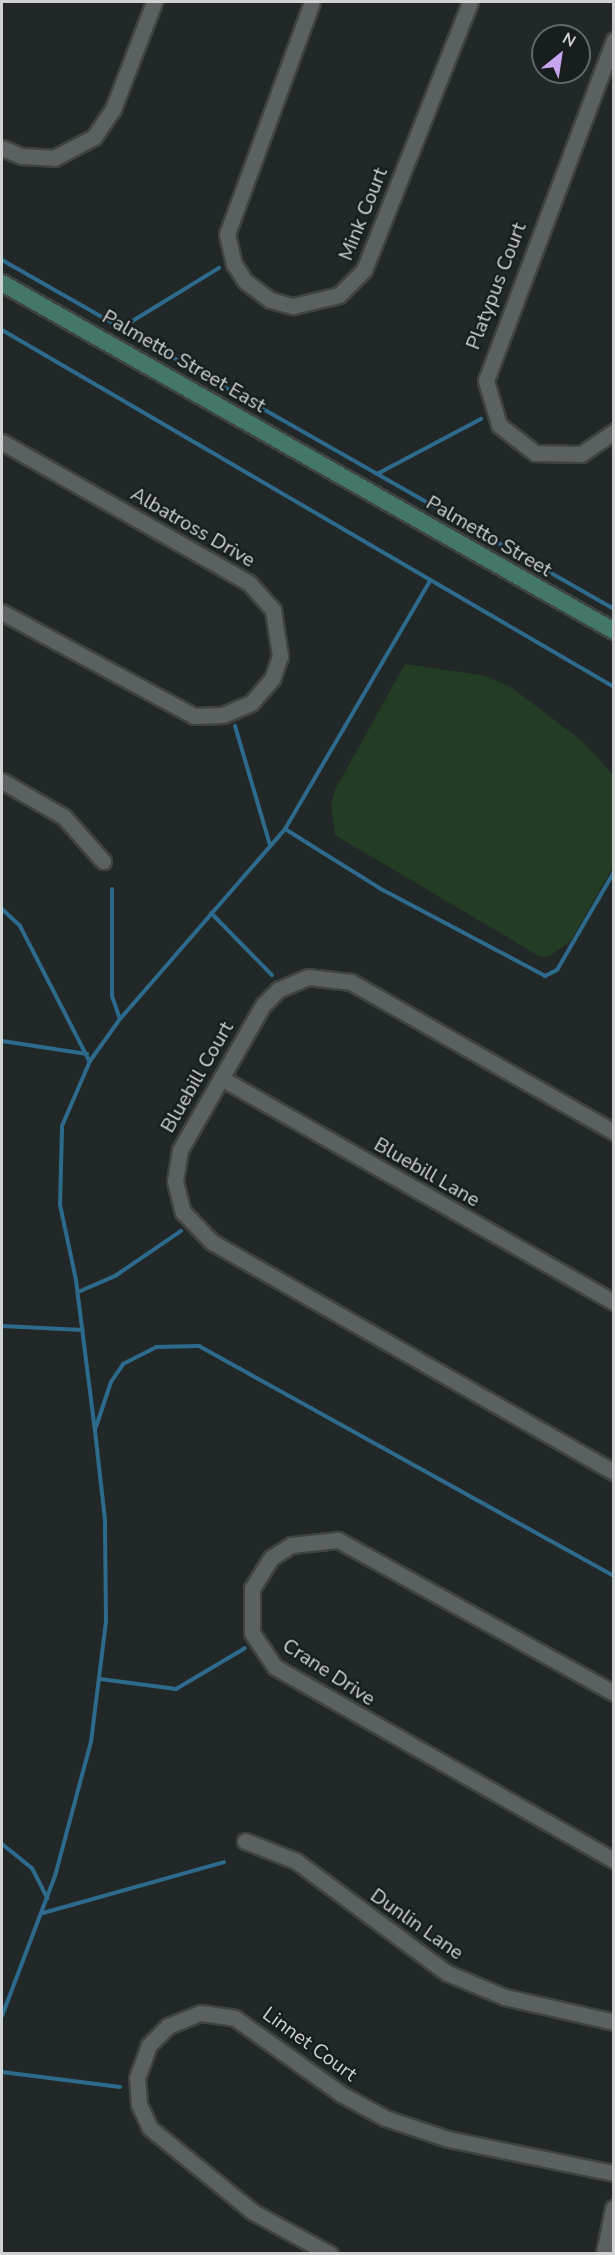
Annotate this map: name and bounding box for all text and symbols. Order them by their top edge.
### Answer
north arrow [531,24,591,84]
text: N [558,28,580,53]
street label: Mink Court [334,164,392,264]
street label: Platypus Court [461,219,531,353]
street label: Palmetto Street East [98,304,270,418]
street label: Albatross Drive [126,482,260,572]
street label: Palmetto Street [422,490,556,582]
street label: Bluebill Court [156,1017,238,1137]
street label: Bluebill Lane [370,1132,484,1212]
street label: Crane Drive [278,1633,380,1711]
street label: Dunlin Lane [366,1883,468,1965]
street label: Linnet Court [258,2002,362,2086]

